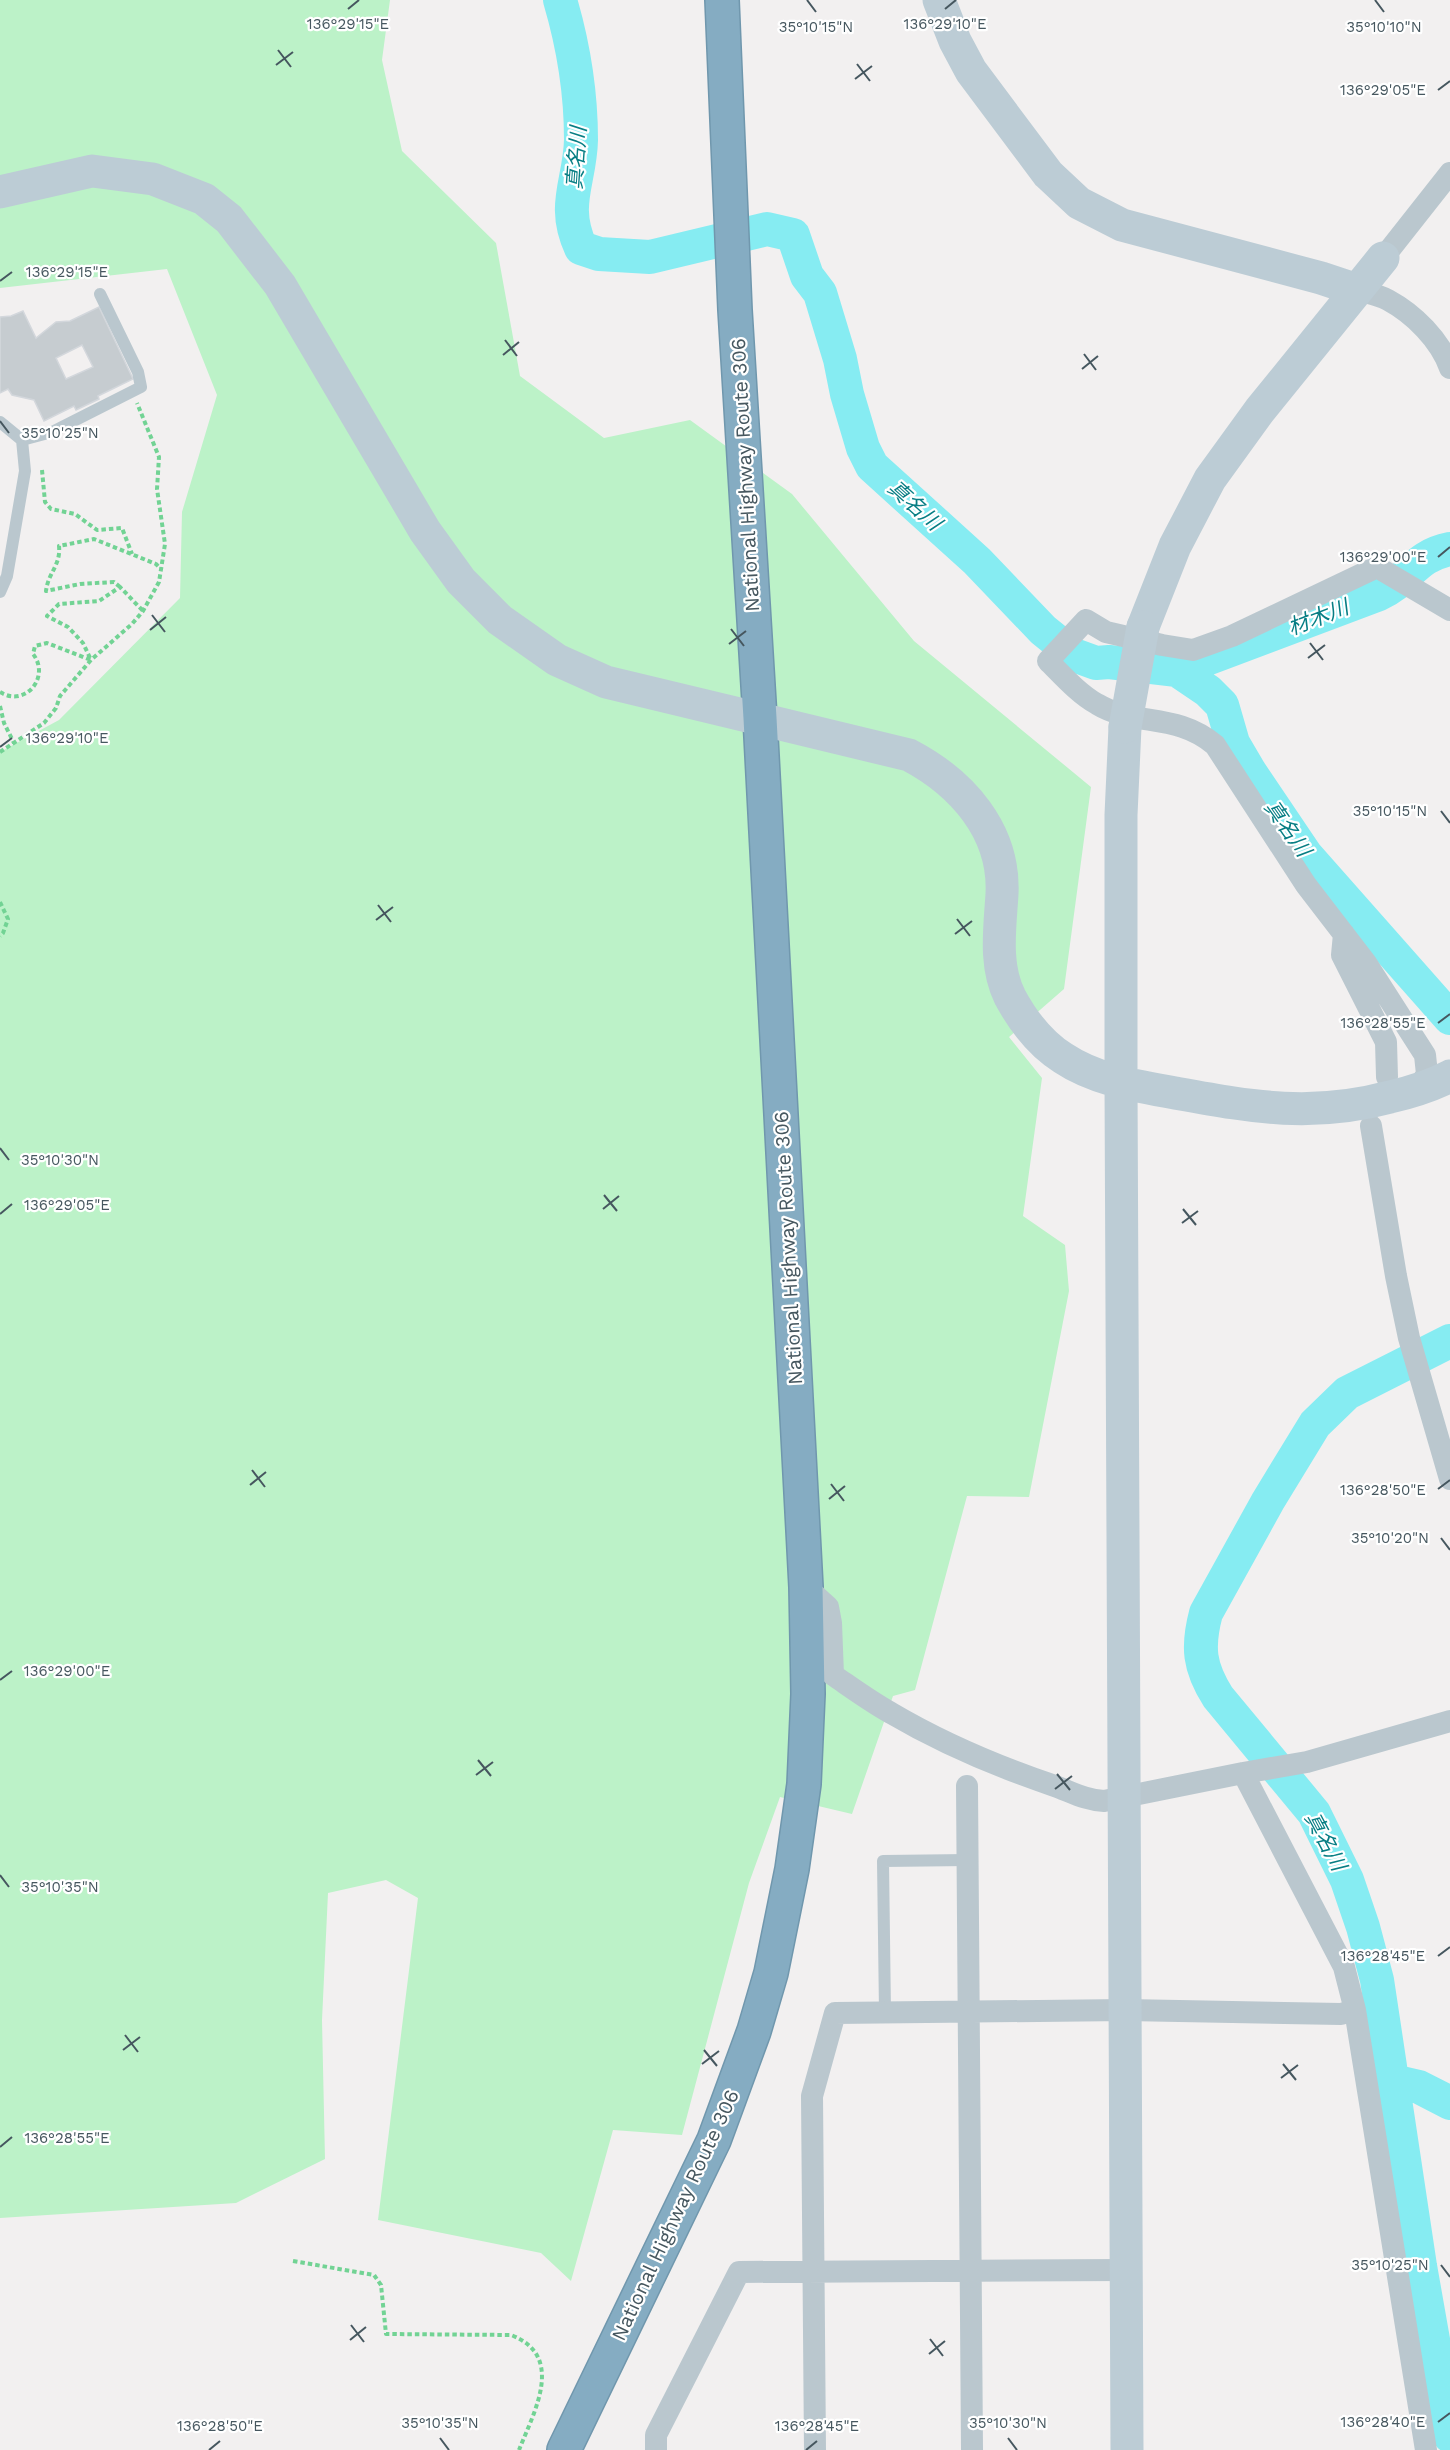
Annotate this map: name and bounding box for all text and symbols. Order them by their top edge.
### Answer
text: 136°29'15"E [307,15,389,33]
text: 136°29'10"E [904,15,986,33]
text: 35°10'15"N [779,18,853,36]
text: 35°10'10"N [1346,18,1422,36]
text: 136°29'05"E [1340,81,1426,99]
water label: 真名川 [561,124,591,190]
text: 136°29'15"E [26,263,108,281]
street label: National Highway Route 306 [726,337,764,613]
text: 35°10'25"N [21,424,99,442]
water label: 真名川 [883,475,948,537]
text: 136°29'00"E [1340,548,1426,566]
water label: 材木川 [1284,593,1354,640]
text: 136°29'10"E [26,729,108,747]
water label: 真名川 [1260,795,1317,863]
text: 35°10'15"N [1353,802,1427,820]
text: 136°28'55"E [1340,1014,1426,1032]
street label: National Highway Route 306 [769,1110,807,1386]
text: 35°10'30"N [21,1151,99,1169]
text: 136°29'05"E [24,1196,110,1214]
text: 136°28'50"E [1340,1481,1426,1499]
text: 35°10'20"N [1351,1529,1429,1547]
text: 136°29'00"E [24,1662,110,1680]
water label: 真名川 [1300,1807,1353,1876]
text: 35°10'35"N [21,1878,99,1896]
text: 136°28'45"E [1341,1947,1425,1965]
street label: National Highway Route 306 [606,2086,744,2344]
text: 136°28'55"E [24,2129,110,2147]
text: 35°10'25"N [1351,2256,1429,2274]
text: 136°28'40"E [1341,2413,1425,2431]
text: 35°10'35"N [401,2414,479,2432]
text: 35°10'30"N [969,2414,1047,2432]
text: 136°28'50"E [177,2417,263,2435]
text: 136°28'45"E [775,2417,859,2435]

